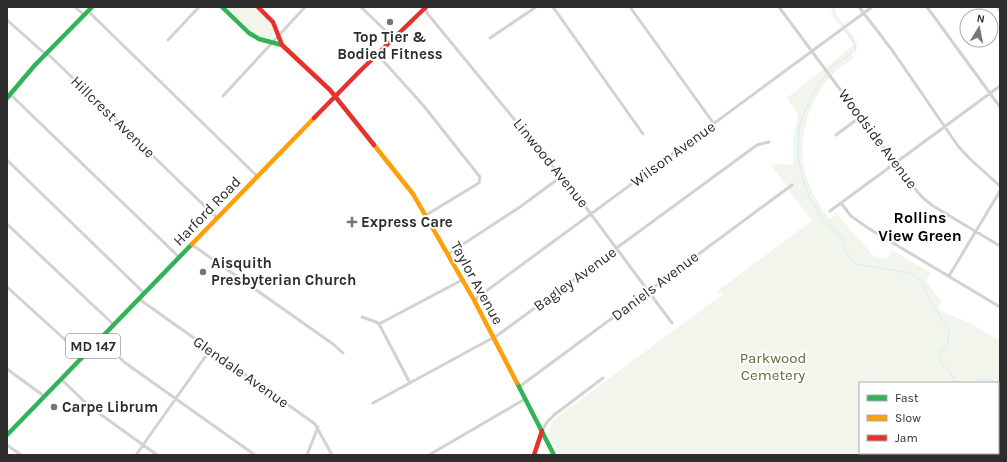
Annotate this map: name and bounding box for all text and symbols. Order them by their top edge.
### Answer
north arrow [959,8,999,48]
text: N [976,12,986,26]
marker: Top Tier & Bodied Fitness [385,17,395,27]
place label: Top Tier & Bodied Fitness [337,28,443,63]
street label: Hillcrest Avenue [67,72,159,162]
street label: Woodside Avenue [835,86,921,192]
street label: Linwood Avenue [510,115,592,211]
street label: Wilson Avenue [627,117,719,191]
street label: Harford Road [169,173,245,249]
district label: Rollins View Green [878,208,962,245]
place label: Express Care [361,213,453,231]
marker: Express Care [346,216,358,228]
street label: Taylor Avenue [447,238,507,328]
street label: Bagley Avenue [530,243,620,315]
street label: Daniels Avenue [608,247,702,325]
place label: Aisquith Presbyterian Church [211,254,356,289]
marker: Aisquith Presbyterian Church [198,267,208,277]
street label: Glendale Avenue [190,332,292,412]
road number: MD 147 [66,334,120,358]
park label: Parkwood Cemetery [740,349,806,384]
legend [859,382,999,454]
text: Fast [895,391,919,405]
place label: Carpe Librum [62,398,158,416]
marker: Carpe Librum [49,402,59,412]
text: Slow [895,411,921,425]
text: Jam [895,431,918,445]

